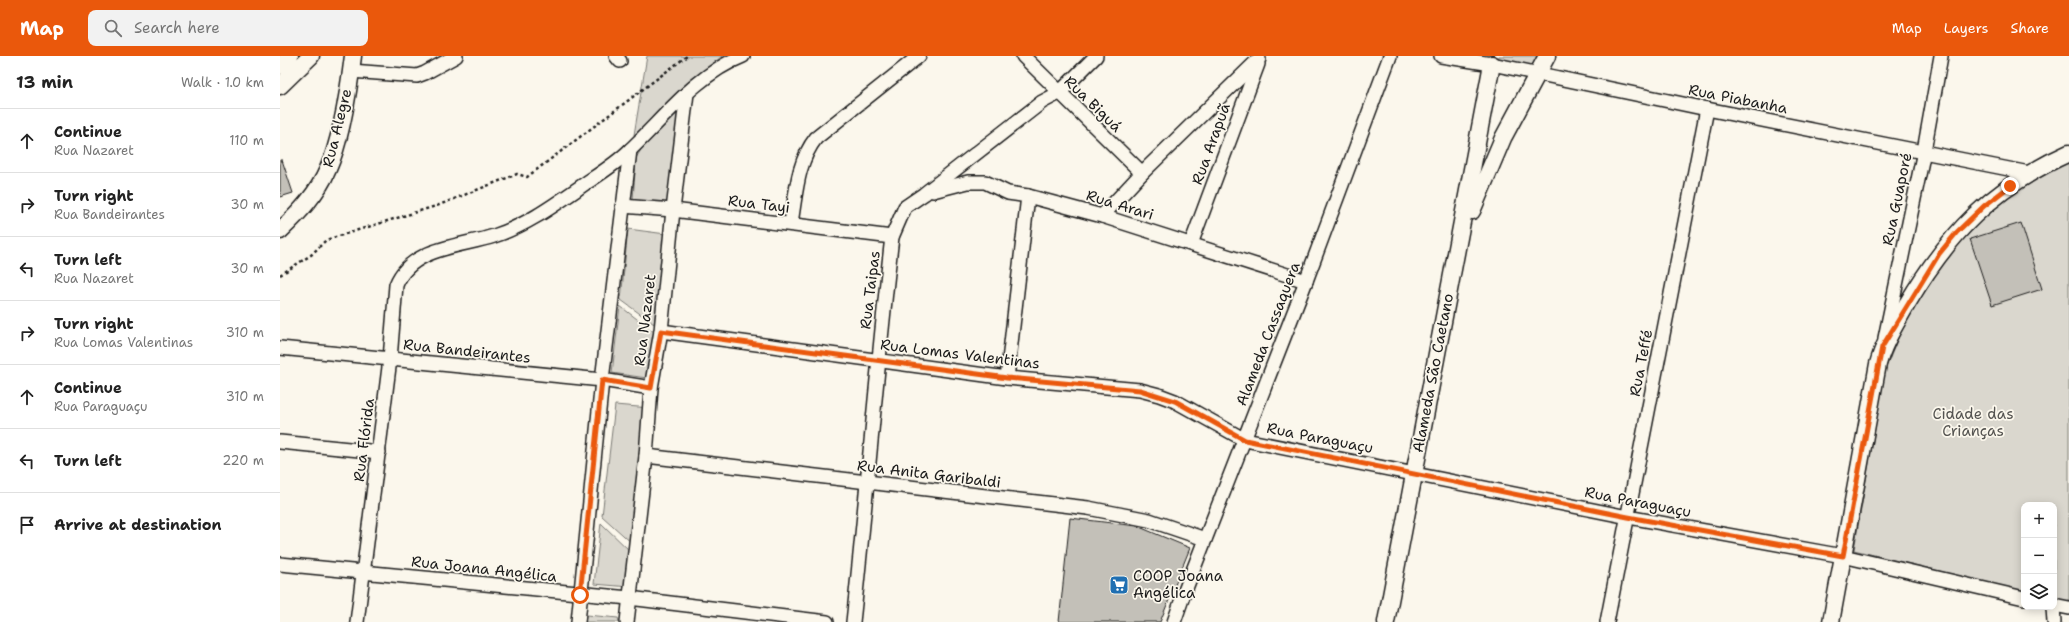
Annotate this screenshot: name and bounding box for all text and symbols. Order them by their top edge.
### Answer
search box [88,10,368,46]
text: Map [20,16,64,41]
icon: search [102,17,124,39]
text: Search here [134,18,220,38]
text: Map [1892,19,1922,37]
text: Layers [1944,19,1988,37]
text: Share [2010,19,2049,37]
text: 13 min [16,71,73,93]
street label: Rua Biguá [1060,72,1127,137]
text: Walk · 1.0 km [181,74,264,91]
street label: Rua Piabanha [1687,80,1790,119]
street label: Rua Alegre [318,87,356,169]
street label: Rua Arapuã [1187,100,1235,188]
text: Continue [54,122,122,142]
icon: ahead [16,130,38,152]
text: 110 m [229,132,264,149]
text: Rua Nazaret [54,142,134,159]
street label: Rua Guaporé [1877,151,1917,247]
route end [2001,177,2019,195]
street label: Rua Arari [1084,185,1156,225]
text: Turn right [54,186,134,206]
street label: Rua Tayi [727,190,791,218]
icon: right [16,194,38,216]
text: 30 m [230,196,264,213]
text: Rua Bandeirantes [54,206,165,223]
text: Turn left [54,250,122,270]
street label: Rua Taipas [855,250,885,330]
icon: left [16,258,38,280]
street label: Alameda Cassaquera [1231,259,1305,409]
text: 30 m [230,260,264,277]
text: Rua Nazaret [54,270,134,287]
street label: Rua Nazaret [629,273,661,367]
street label: Alameda São Caetano [1408,292,1458,454]
text: Turn right [54,314,134,334]
icon: right [16,322,38,344]
text: 310 m [226,324,264,341]
street label: Rua Teffé [1625,328,1657,398]
text: Rua Lomas Valentinas [54,334,193,351]
street label: Rua Bandeirantes [402,334,532,368]
street label: Rua Lomas Valentinas [879,334,1041,374]
text: Continue [54,378,122,398]
icon: ahead [16,386,38,408]
text: 310 m [226,388,264,405]
street label: Rua Flórida [349,397,379,483]
text: Rua Paraguaçu [54,398,147,415]
park label: Cidade das Crianças [1932,404,2014,441]
street label: Rua Paraguaçu [1265,418,1375,458]
icon: left [16,450,38,472]
text: Turn left [54,451,122,471]
text: 220 m [222,452,264,469]
street label: Rua Anita Garibaldi [856,455,1002,493]
street label: Rua Paraguaçu [1583,482,1693,522]
map controls [2021,502,2057,610]
button: + [2021,502,2057,538]
icon: arrive [16,514,38,536]
text: Arrive at destination [54,515,222,535]
button: − [2021,538,2057,574]
street label: Rua Joana Angélica [410,551,558,587]
place label: COOP Joana Angélica [1133,566,1224,603]
supermarket icon: COOP Joana Angélica [1108,574,1130,596]
button: layers [2021,574,2057,610]
route start [571,586,589,604]

